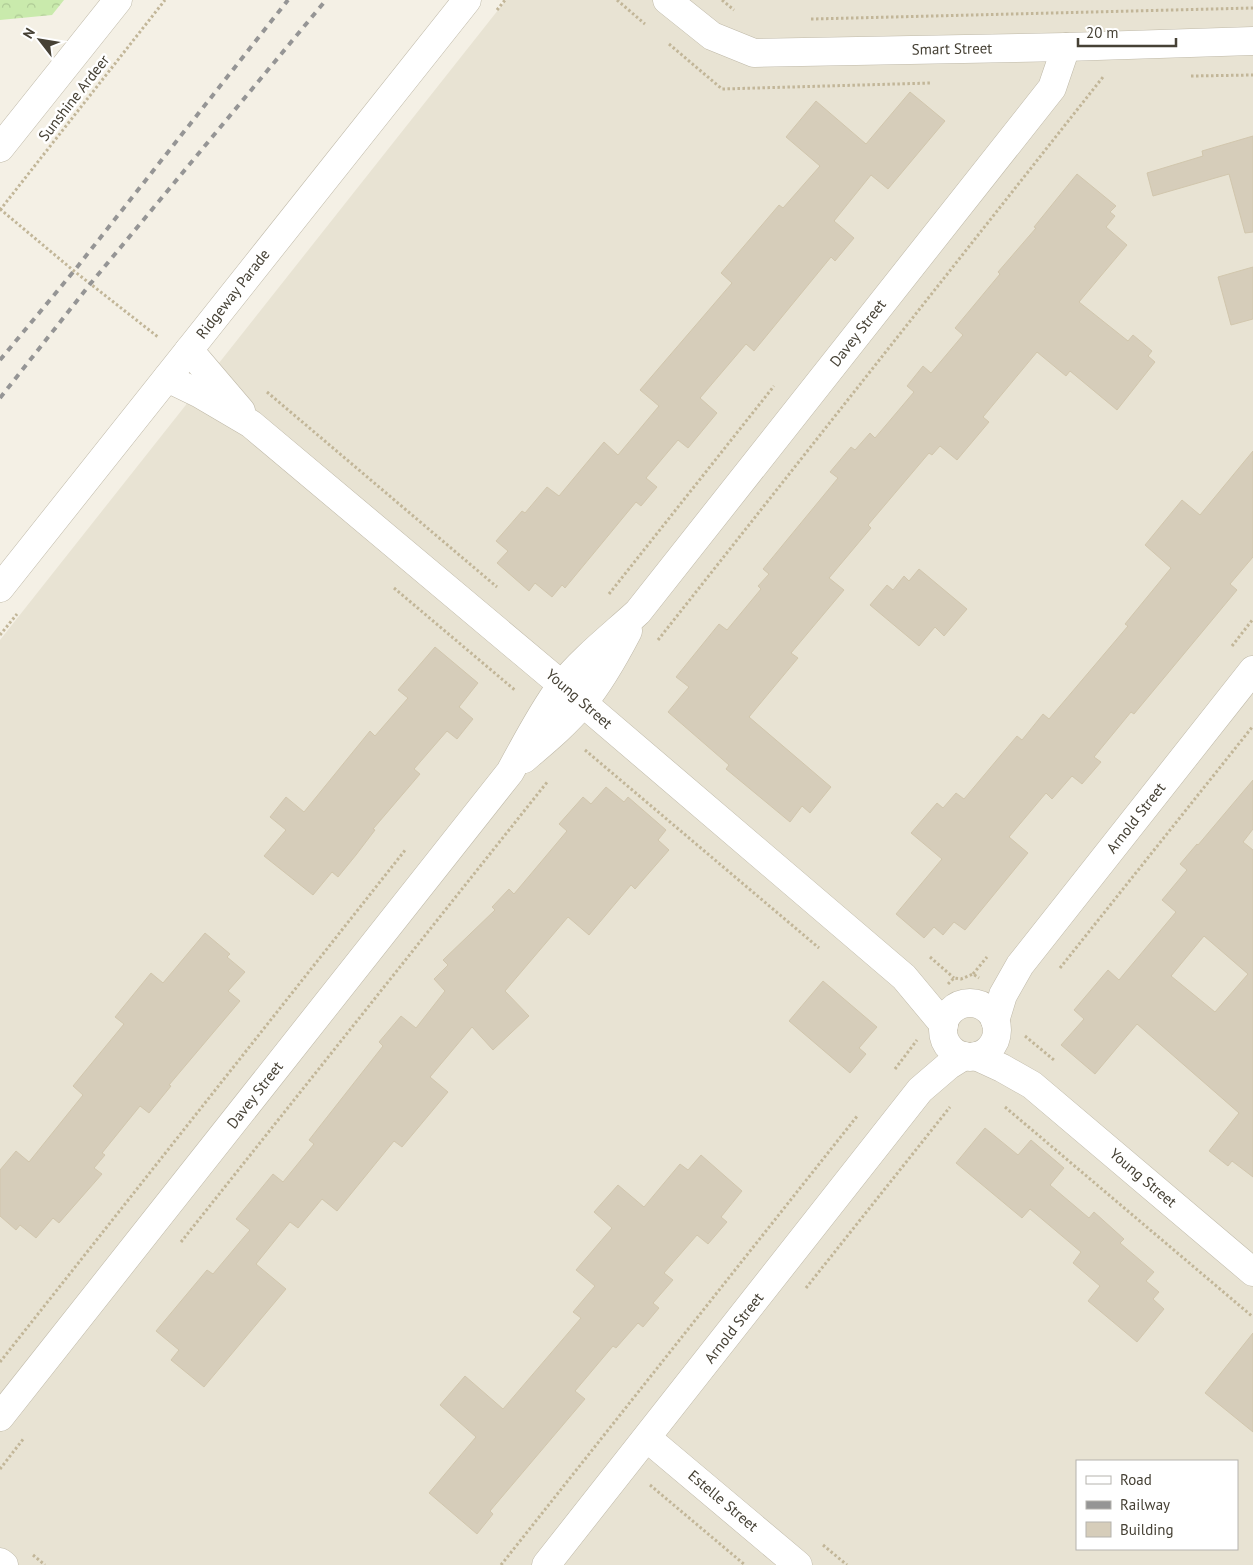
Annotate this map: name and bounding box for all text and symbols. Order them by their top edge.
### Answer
north arrow [15,15,65,65]
scale bar [1078,15,1176,47]
text: 20 m [1086,23,1119,42]
text: N [19,25,39,42]
street label: Smart Street [912,38,992,59]
street label: Sunshine Ardeer [34,51,113,145]
street label: Ridgeway Parade [192,245,274,342]
street label: Davey Street [825,295,890,370]
street label: Young Street [542,665,616,733]
street label: Arnold Street [1102,778,1169,857]
street label: Davey Street [222,1057,287,1132]
street label: Young Street [1106,1144,1181,1211]
street label: Arnold Street [700,1288,767,1367]
legend [1076,1460,1238,1550]
street label: Estelle Street [684,1466,762,1535]
text: Road [1120,1470,1152,1489]
text: Railway [1120,1495,1170,1514]
text: Building [1120,1520,1174,1539]

